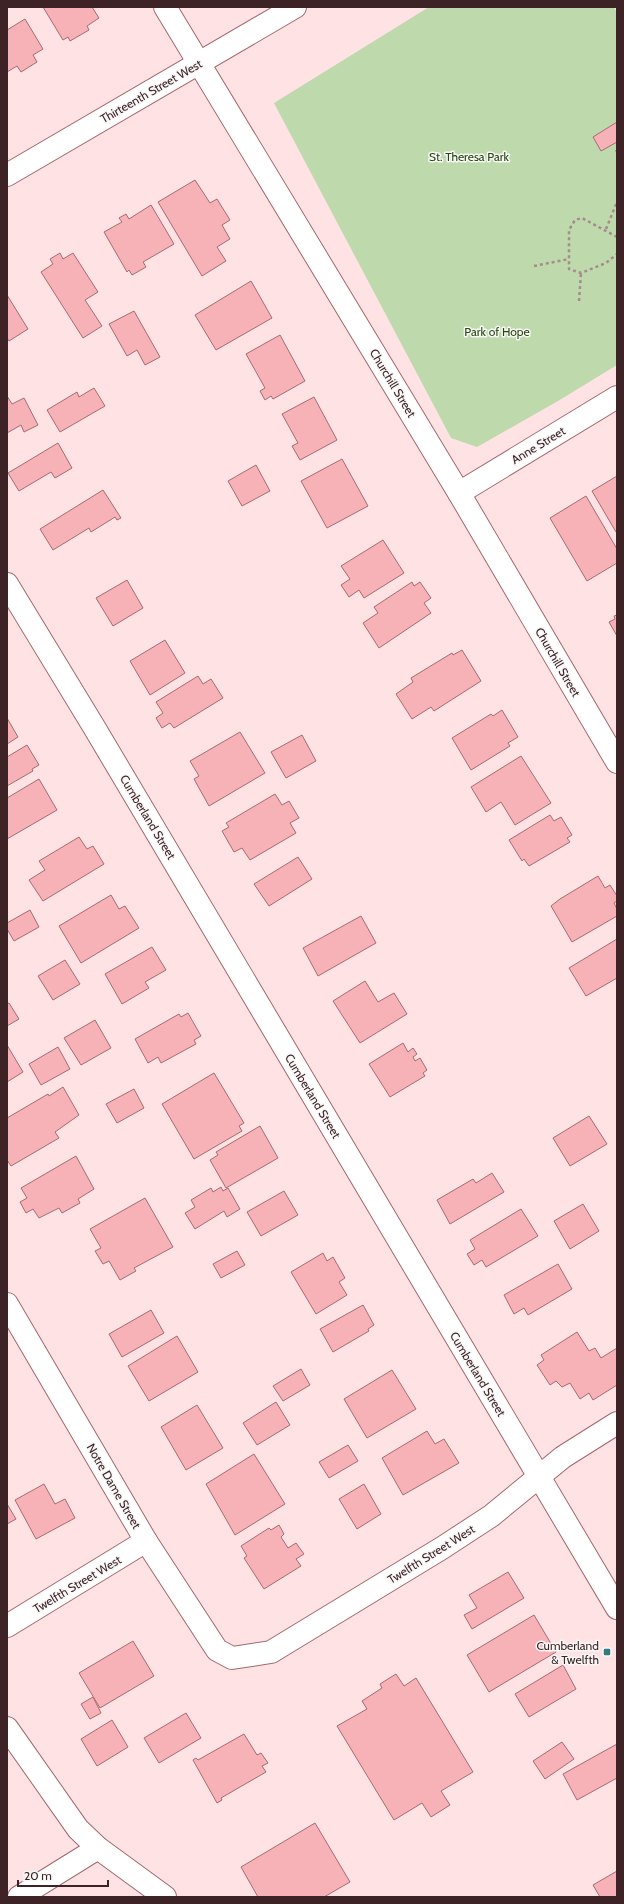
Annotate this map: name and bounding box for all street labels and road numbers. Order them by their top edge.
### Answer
street label: Thirteenth Street West [98,56,204,126]
street label: Churchill Street [367,346,419,420]
street label: Anne Street [508,423,568,467]
street label: Churchill Street [532,625,584,699]
street label: Cumberland Street [117,772,179,862]
street label: Cumberland Street [282,1051,344,1141]
street label: Cumberland Street [447,1329,509,1419]
street label: Notre Dame Street [84,1441,144,1531]
street label: Twelfth Street West [385,1521,477,1587]
street label: Twelfth Street West [30,1552,124,1616]

